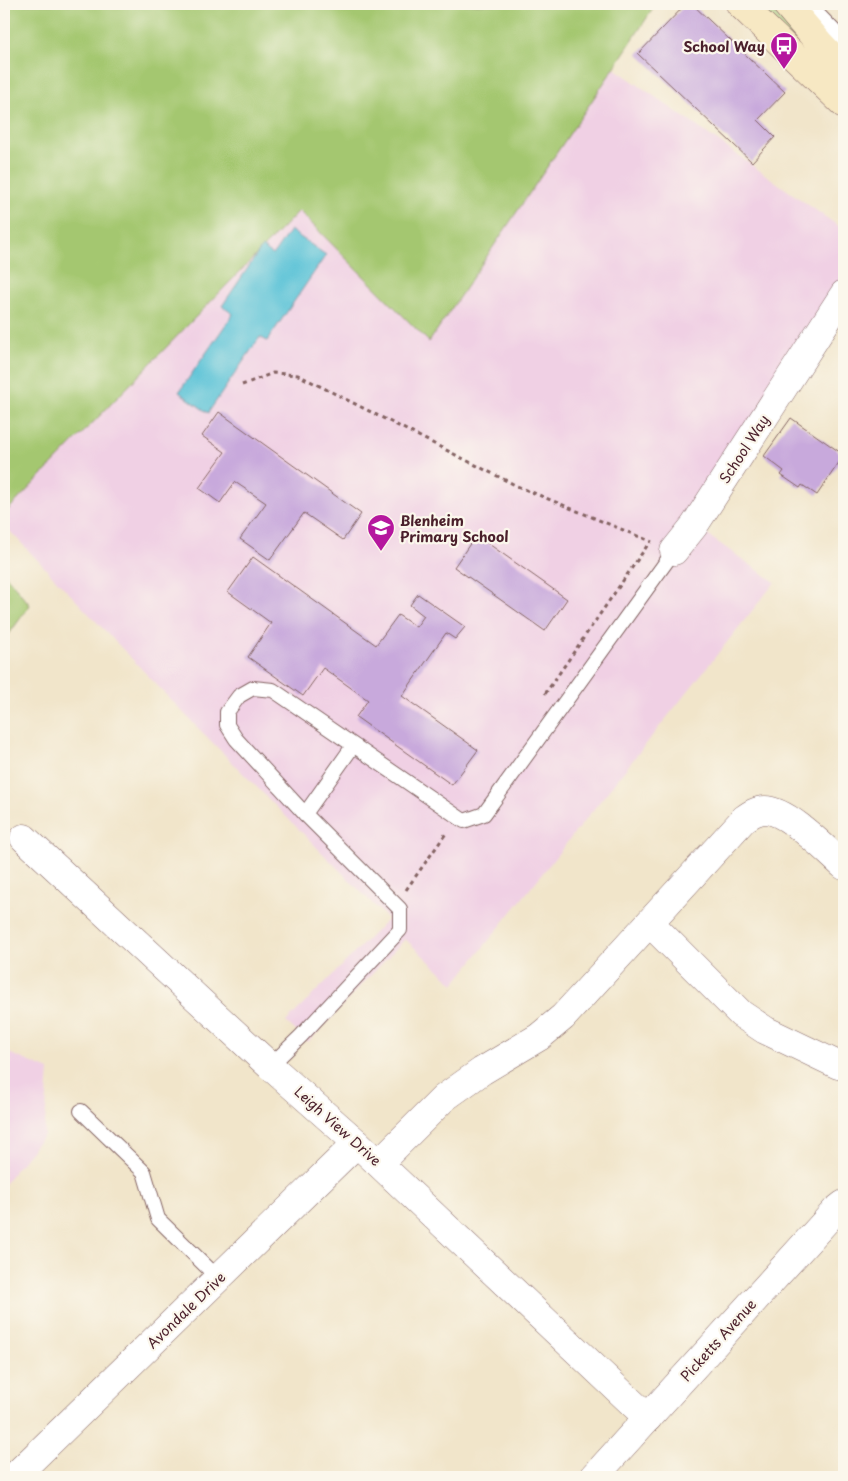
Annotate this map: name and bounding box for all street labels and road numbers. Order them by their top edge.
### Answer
street label: School Way [714,410,774,488]
street label: Leigh View Drive [290,1081,386,1171]
street label: Avondale Drive [142,1267,230,1353]
street label: Picketts Avenue [675,1294,761,1386]

